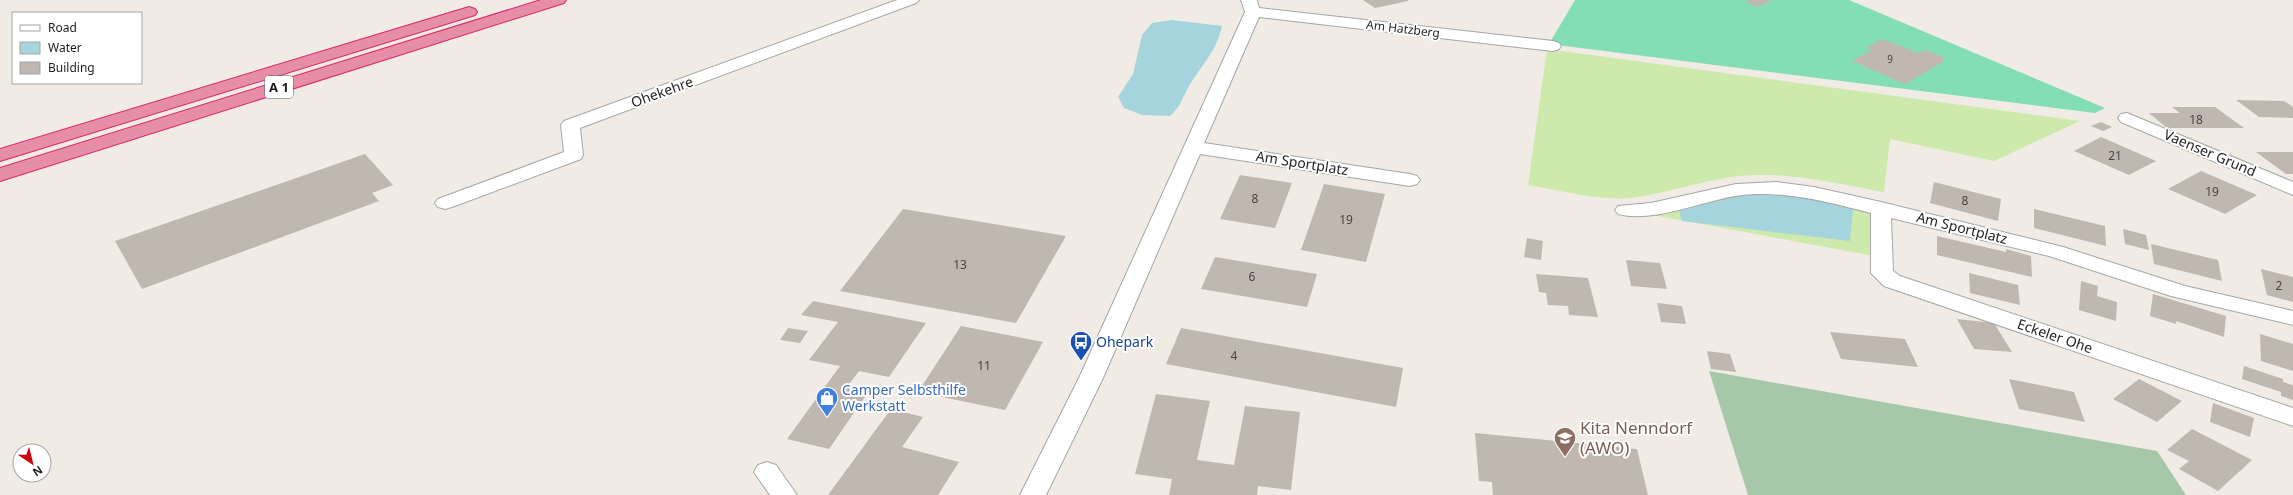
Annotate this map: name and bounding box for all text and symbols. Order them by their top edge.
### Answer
legend [12,12,142,84]
street label: Am Hatzberg [1365,16,1441,41]
text: Road [48,19,77,36]
text: Water [48,39,82,56]
house number: 9 [1887,52,1893,66]
text: Building [48,59,95,76]
street label: Ohekehre [628,71,696,112]
road number: A 1 [265,76,293,98]
house number: 18 [2189,111,2203,128]
street label: Vaenser Grund [2161,125,2259,181]
street label: Am Sportplatz [1255,146,1350,179]
house number: 21 [2108,147,2122,164]
house number: 19 [2205,183,2219,200]
house number: 8 [1252,190,1259,207]
house number: 8 [1962,192,1969,209]
street label: Am Sportplatz [1915,207,2010,248]
house number: 19 [1339,211,1353,228]
house number: 13 [953,256,967,273]
house number: 6 [1249,268,1256,285]
house number: 2 [2276,277,2283,294]
street label: Eckeler Ohe [2015,314,2095,357]
bus stop icon: Ohepark [1068,329,1094,362]
place label: Ohepark [1096,332,1154,351]
house number: 4 [1231,347,1238,364]
house number: 11 [977,357,991,374]
place label: Camper Selbsthilfe Werkstatt [842,380,966,415]
shop icon: Camper Selbsthilfe Werkstatt [814,385,840,418]
place label: Kita Nenndorf (AWO) [1580,416,1693,459]
school or university icon: Kita Nenndorf (AWO) [1552,425,1578,458]
north arrow [12,443,52,483]
text: N [30,463,46,480]

